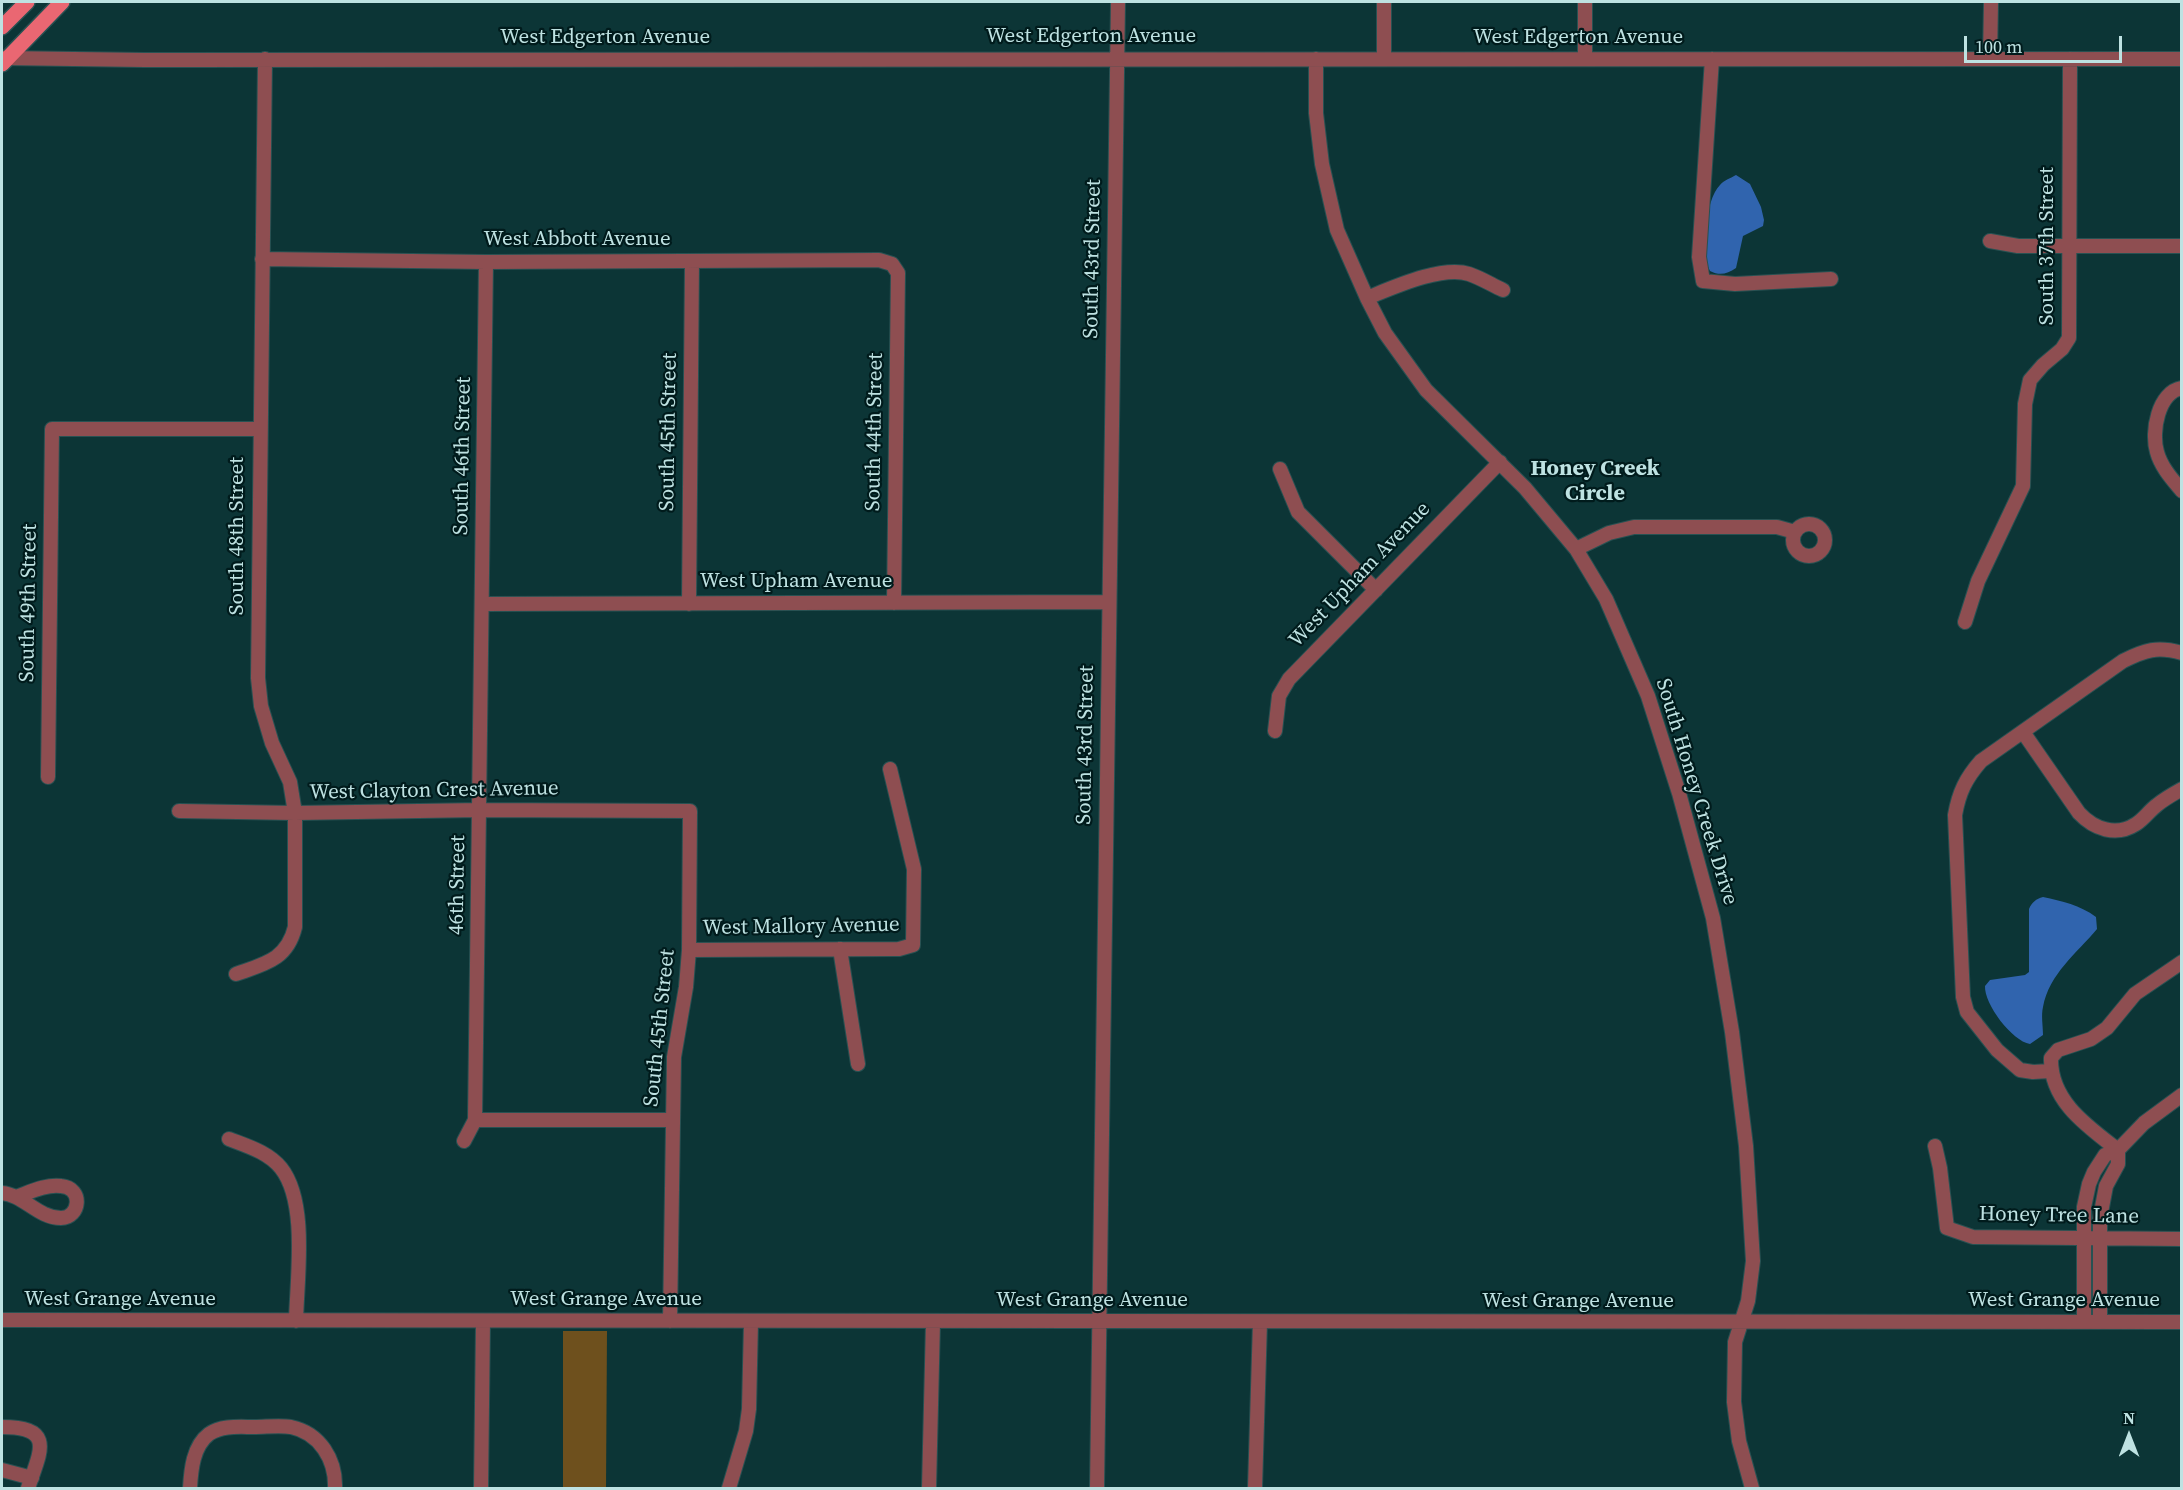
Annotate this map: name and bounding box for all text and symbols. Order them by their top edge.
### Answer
street label: West Edgerton Avenue [986,24,1196,50]
scale bar [1967,24,2124,62]
street label: West Edgerton Avenue [500,25,710,51]
street label: West Edgerton Avenue [1473,25,1683,51]
text: 100 m [1975,34,2022,59]
street label: South 37th Street [2035,167,2061,325]
street label: South 43rd Street [1079,179,1107,339]
street label: West Abbott Avenue [483,227,671,253]
street label: South 45th Street [655,353,683,511]
street label: South 44th Street [861,353,889,511]
street label: South 46th Street [449,377,477,535]
district label: Honey Creek Circle [1530,456,1660,508]
street label: South 48th Street [225,457,251,615]
street label: West Upham Avenue [1284,497,1436,653]
street label: South 49th Street [15,524,43,682]
street label: West Upham Avenue [700,569,892,595]
street label: South 43rd Street [1072,665,1100,825]
street label: South Honey Creek Drive [1650,676,1742,908]
street label: West Clayton Crest Avenue [309,776,559,806]
street label: 46th Street [445,835,471,935]
street label: West Mallory Avenue [702,913,900,941]
street label: South 45th Street [639,948,681,1108]
street label: Honey Tree Lane [1979,1202,2139,1230]
street label: West Grange Avenue [24,1287,216,1313]
street label: West Grange Avenue [510,1287,702,1313]
street label: West Grange Avenue [996,1288,1188,1314]
street label: West Grange Avenue [1968,1288,2160,1314]
street label: West Grange Avenue [1482,1289,1674,1315]
north arrow [2099,1406,2159,1466]
text: N [2123,1407,2135,1429]

